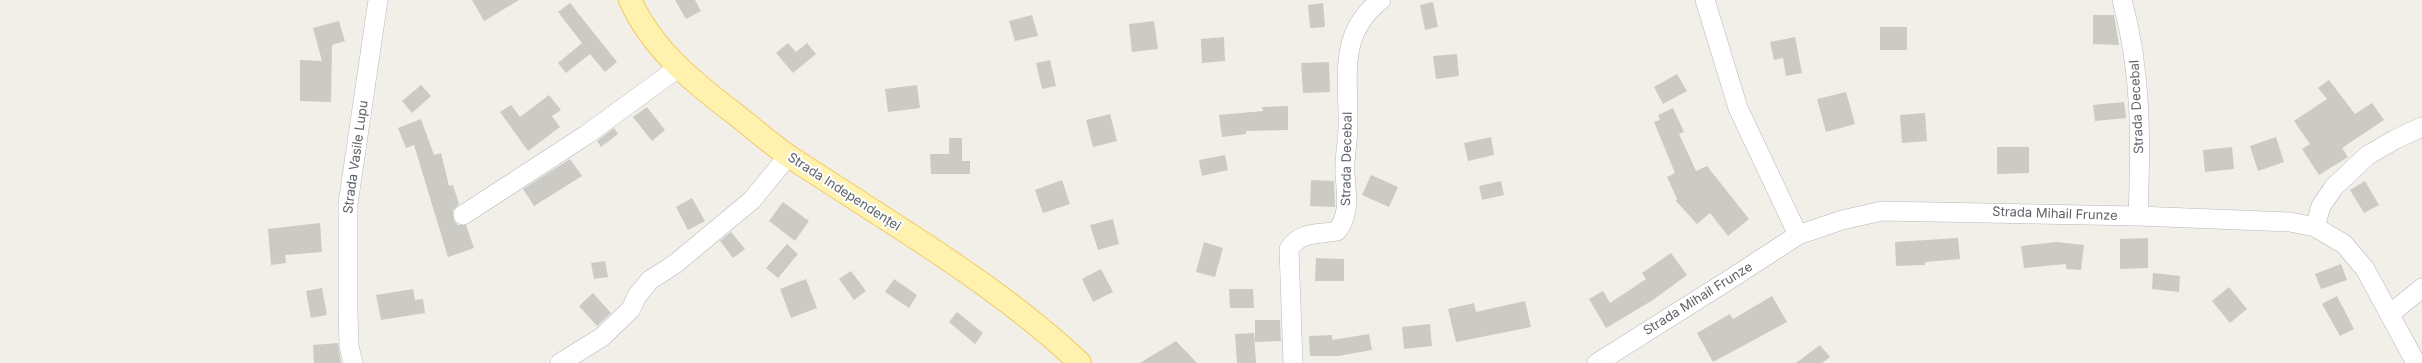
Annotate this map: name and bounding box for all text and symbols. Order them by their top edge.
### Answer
street label: Strada Decebal [2127,60,2147,154]
street label: Strada Vasile Lupu [340,99,372,215]
street label: Strada Decebal [1338,112,1356,206]
street label: Strada Independenței [785,150,903,234]
street label: Strada Mihail Frunze [1992,204,2118,224]
street label: Strada Mihail Frunze [1641,259,1755,339]

